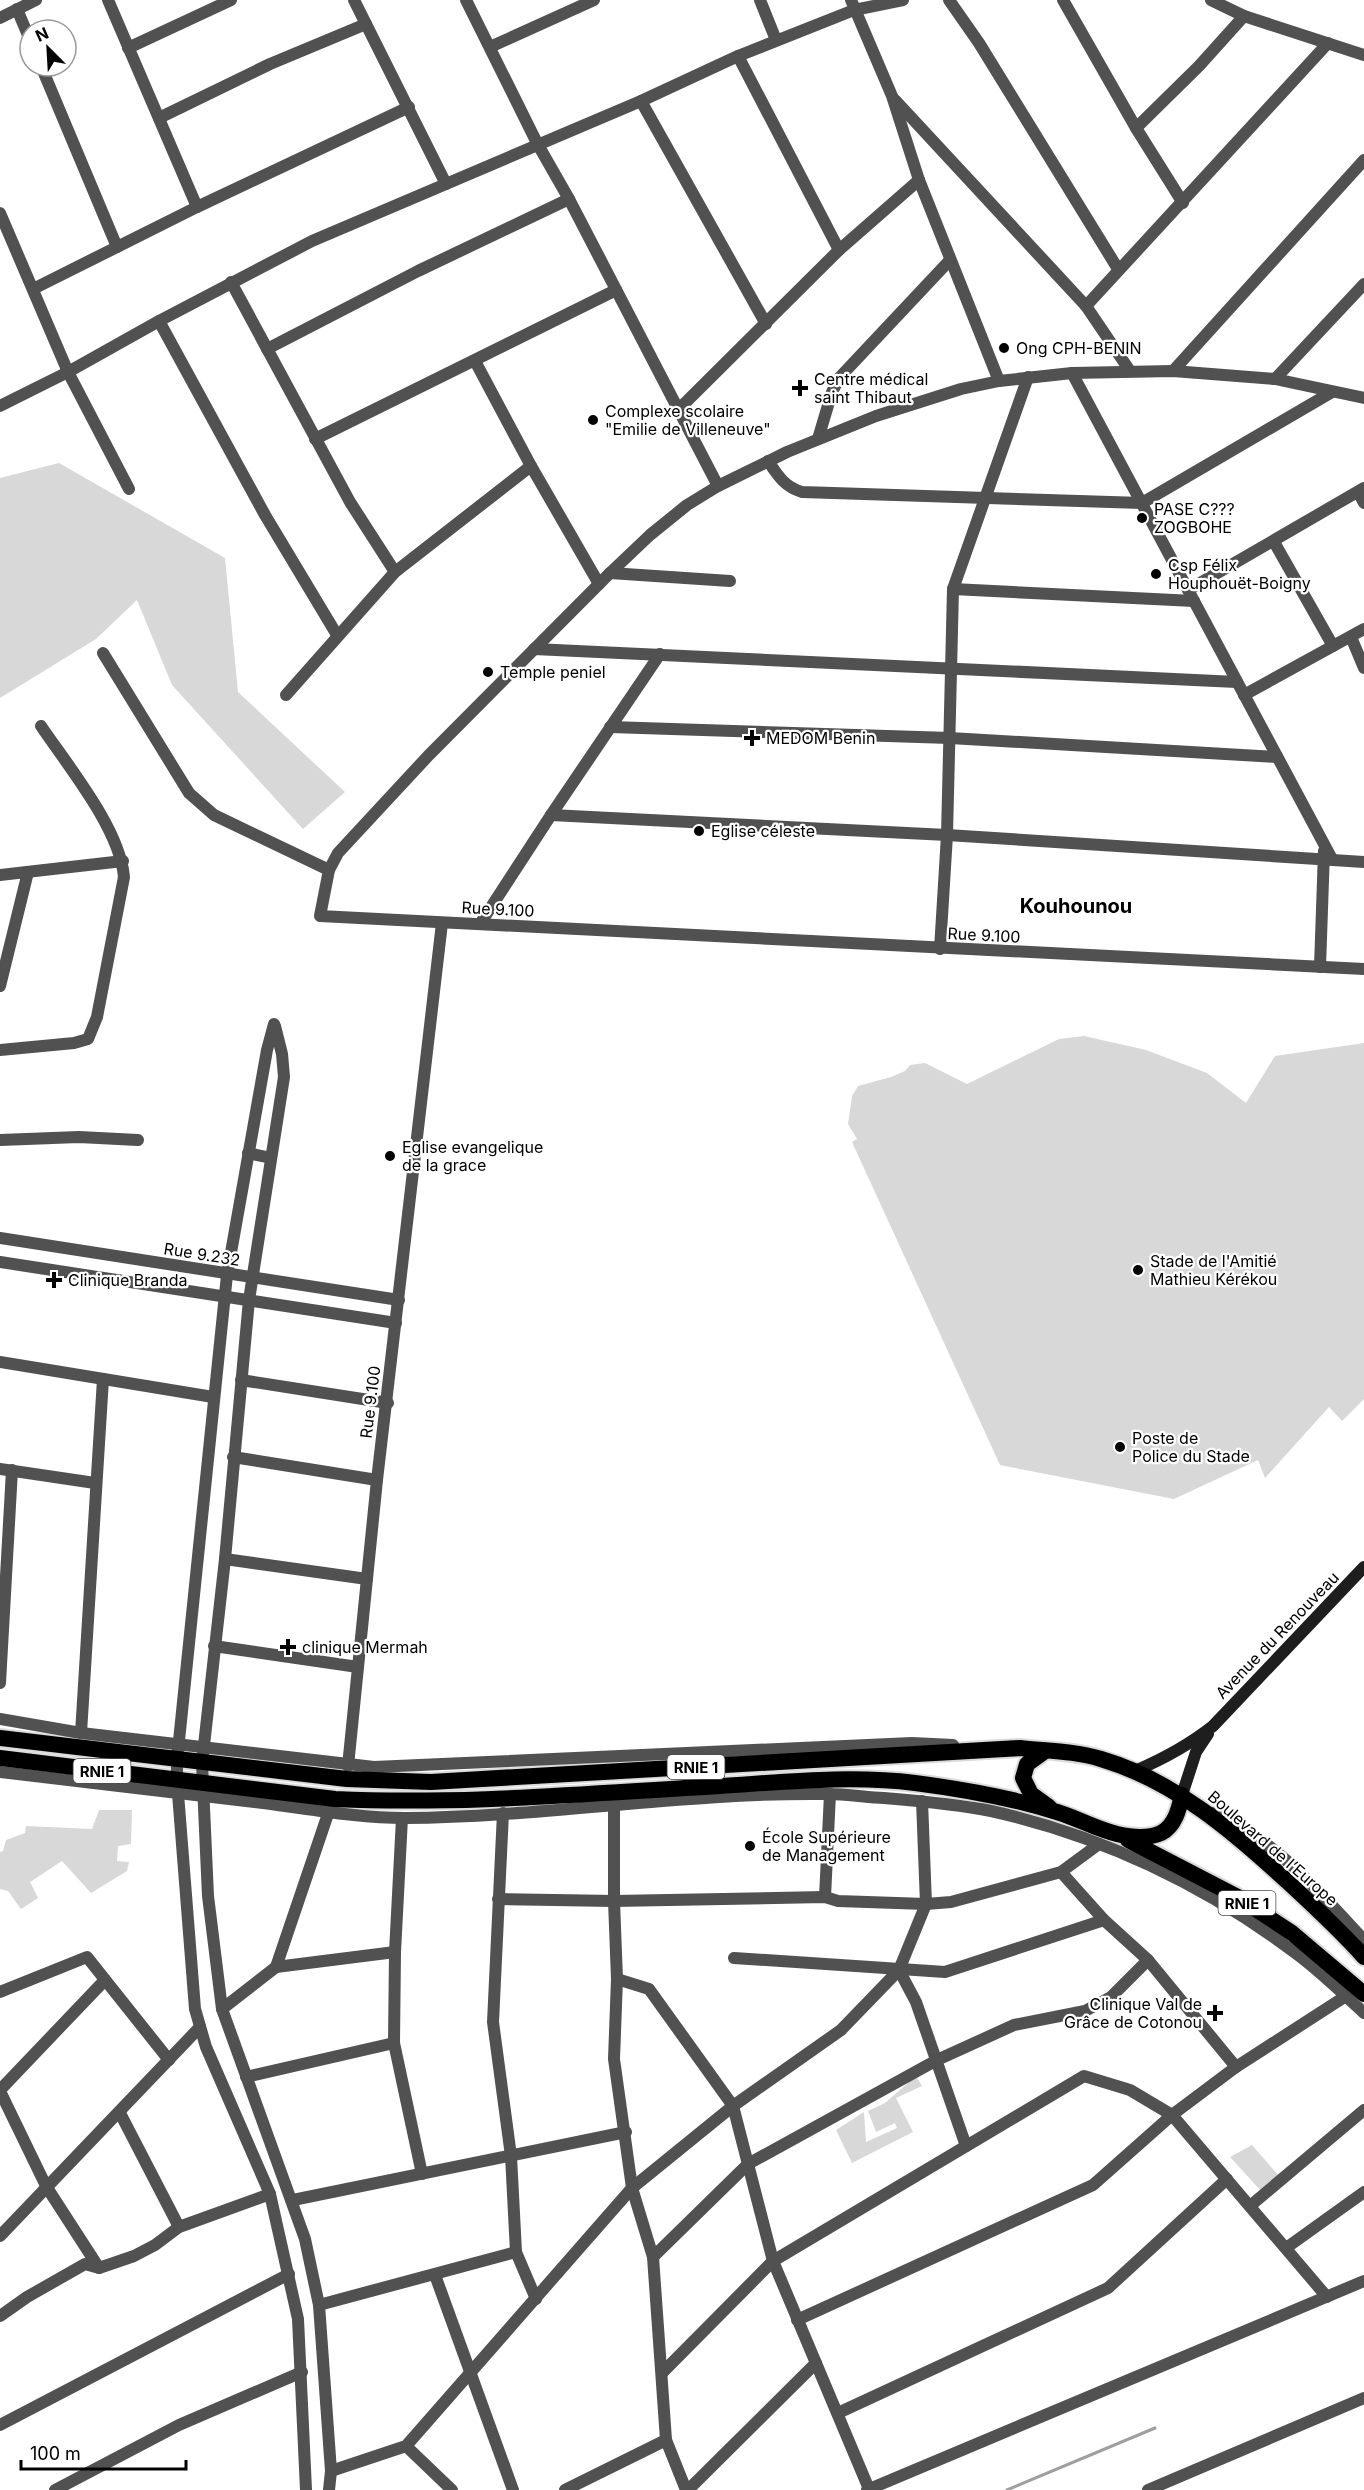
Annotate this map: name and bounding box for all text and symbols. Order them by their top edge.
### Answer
north arrow [18,18,78,78]
text: N [32,23,52,46]
place label: Ong CPH-BENIN [1016,338,1142,358]
marker: Ong CPH-BENIN [997,341,1011,355]
place label: Centre médical saint Thibaut [814,369,928,407]
marker: Centre médical saint Thibaut [791,379,809,397]
place label: Complexe scolaire "Emilie de Villeneuve" [605,401,771,439]
marker: Complexe scolaire "Emilie de Villeneuve" [586,413,600,427]
place label: PASE C??? ZOGBOHE [1154,499,1235,537]
marker: PASE C??? ZOGBOHE [1135,511,1149,525]
place label: Csp Félix Houphouët-Boigny [1168,555,1311,593]
marker: Csp Félix Houphouët-Boigny [1149,567,1163,581]
place label: Temple peniel [500,662,606,682]
marker: Temple peniel [481,665,495,679]
place label: MEDOM Benin [766,728,875,748]
marker: MEDOM Benin [743,729,761,747]
place label: Eglise céleste [711,821,815,841]
marker: Eglise céleste [692,824,706,838]
district label: Kouhounou [1020,894,1132,918]
street label: Rue 9.100 [461,897,535,921]
street label: Rue 9.100 [947,923,1021,947]
place label: Eglise evangelique de la grace [402,1137,543,1175]
marker: Eglise evangelique de la grace [383,1149,397,1163]
street label: Rue 9.232 [162,1238,242,1270]
place label: Stade de l'Amitié Mathieu Kérékou [1150,1251,1277,1289]
marker: Stade de l'Amitié Mathieu Kérékou [1131,1263,1145,1277]
place label: Clinique Branda [68,1270,188,1290]
marker: Clinique Branda [45,1271,63,1289]
street label: Rue 9.100 [356,1365,384,1439]
place label: Poste de Police du Stade [1132,1428,1250,1466]
marker: Poste de Police du Stade [1113,1440,1127,1454]
street label: Avenue du Renouveau [1211,1567,1343,1703]
place label: clinique Mermah [302,1637,428,1657]
marker: clinique Mermah [279,1638,297,1656]
road number: RNIE 1 [668,1755,724,1779]
road number: RNIE 1 [74,1759,130,1783]
street label: Boulevard de l’Europe [1204,1786,1342,1910]
place label: École Supérieure de Management [762,1827,891,1865]
marker: École Supérieure de Management [743,1839,757,1853]
road number: RNIE 1 [1218,1891,1276,1915]
place label: Clinique Val de Grâce de Cotonou [1064,1994,1202,2032]
marker: Clinique Val de Grâce de Cotonou [1206,2004,1224,2022]
scale bar [21,2433,186,2471]
text: 100 m [30,2443,81,2464]

